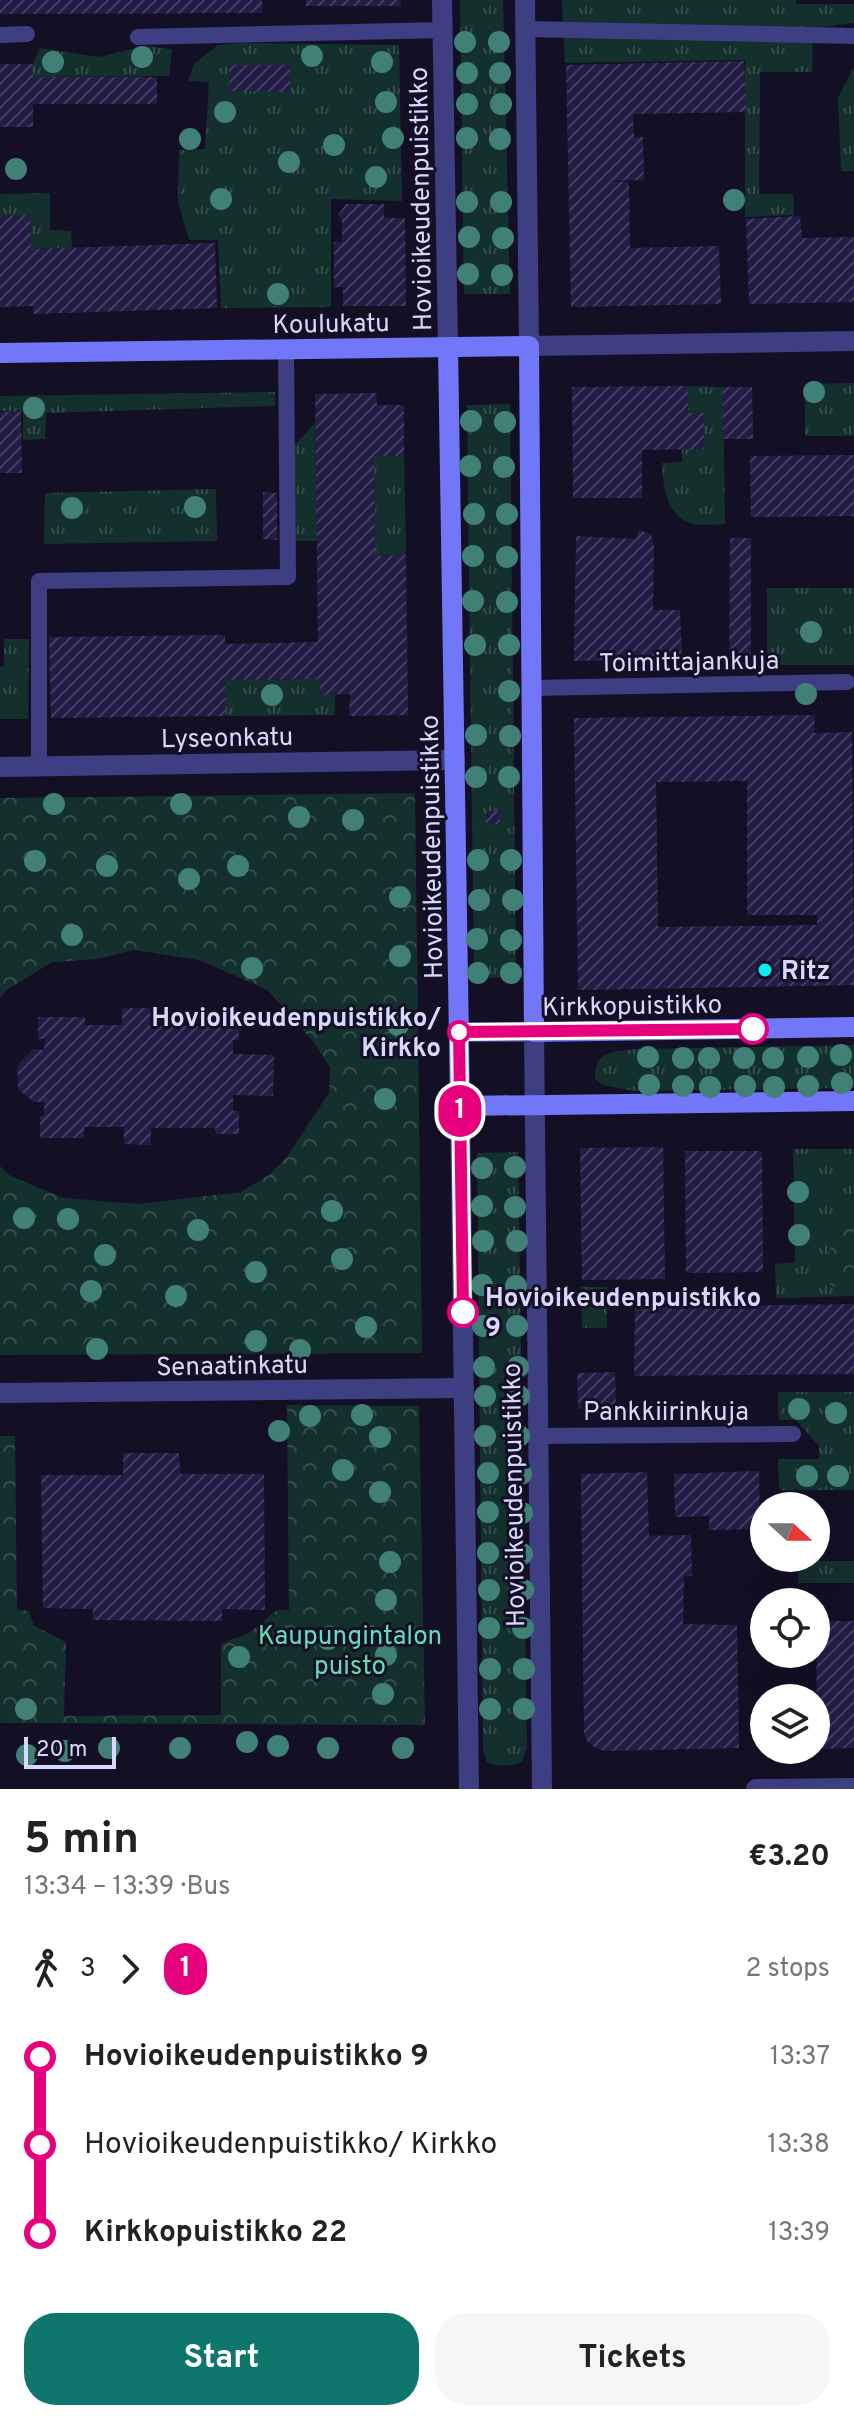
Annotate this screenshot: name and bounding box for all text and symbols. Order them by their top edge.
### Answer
street label: Hovioikeudenpuistikko [404,67,441,331]
street label: Koulukatu [272,308,390,343]
street label: Toimittajankuja [599,645,780,682]
street label: Hovioikeudenpuistikko [415,715,452,979]
street label: Lyseonkatu [161,722,294,757]
place label: Ritz [781,956,830,989]
marker: Ritz [756,961,774,979]
street label: Kirkkopuistikko [542,989,722,1026]
place label: Hovioikeudenpuistikko/ Kirkko [151,1003,441,1066]
unlabelled marker [738,1014,768,1044]
marker: Hovioikeudenpuistikko/ Kirkko [448,1021,470,1043]
line badge: 1 [434,1085,486,1137]
text: 1 [454,1093,466,1129]
place label: Hovioikeudenpuistikko 9 [485,1283,761,1346]
marker: Hovioikeudenpuistikko 9 [448,1297,478,1327]
street label: Senaatinkatu [156,1350,308,1385]
street label: Hovioikeudenpuistikko [497,1363,534,1627]
street label: Pankkiirinkuja [583,1397,749,1430]
north arrow [750,1492,830,1572]
map controls [750,1492,830,1764]
button: locate [750,1588,830,1668]
park label: Kaupungintalon puisto [258,1621,442,1684]
button: layers [750,1684,830,1764]
scale bar [24,1733,116,1769]
text: 20 m [36,1737,87,1764]
text: 5 min [24,1813,139,1869]
text: €3.20 [748,1839,830,1876]
text: 13:34 – 13:39 · Bus [24,1871,230,1904]
icon: walk [24,1947,68,1991]
icon: forward [108,1947,152,1991]
text: 1 [180,1951,191,1987]
text: 3 [80,1953,96,1986]
text: 2 stops [745,1953,830,1986]
text: Hovioikeudenpuistikko 9 [84,2039,429,2076]
text: 13:37 [770,2041,830,2074]
text: Hovioikeudenpuistikko/ Kirkko [84,2127,497,2164]
text: 13:38 [767,2129,830,2162]
text: Kirkkopuistikko 22 [84,2215,347,2252]
text: 13:39 [768,2217,830,2250]
button: Start [24,2313,419,2405]
button: Tickets [435,2313,830,2405]

